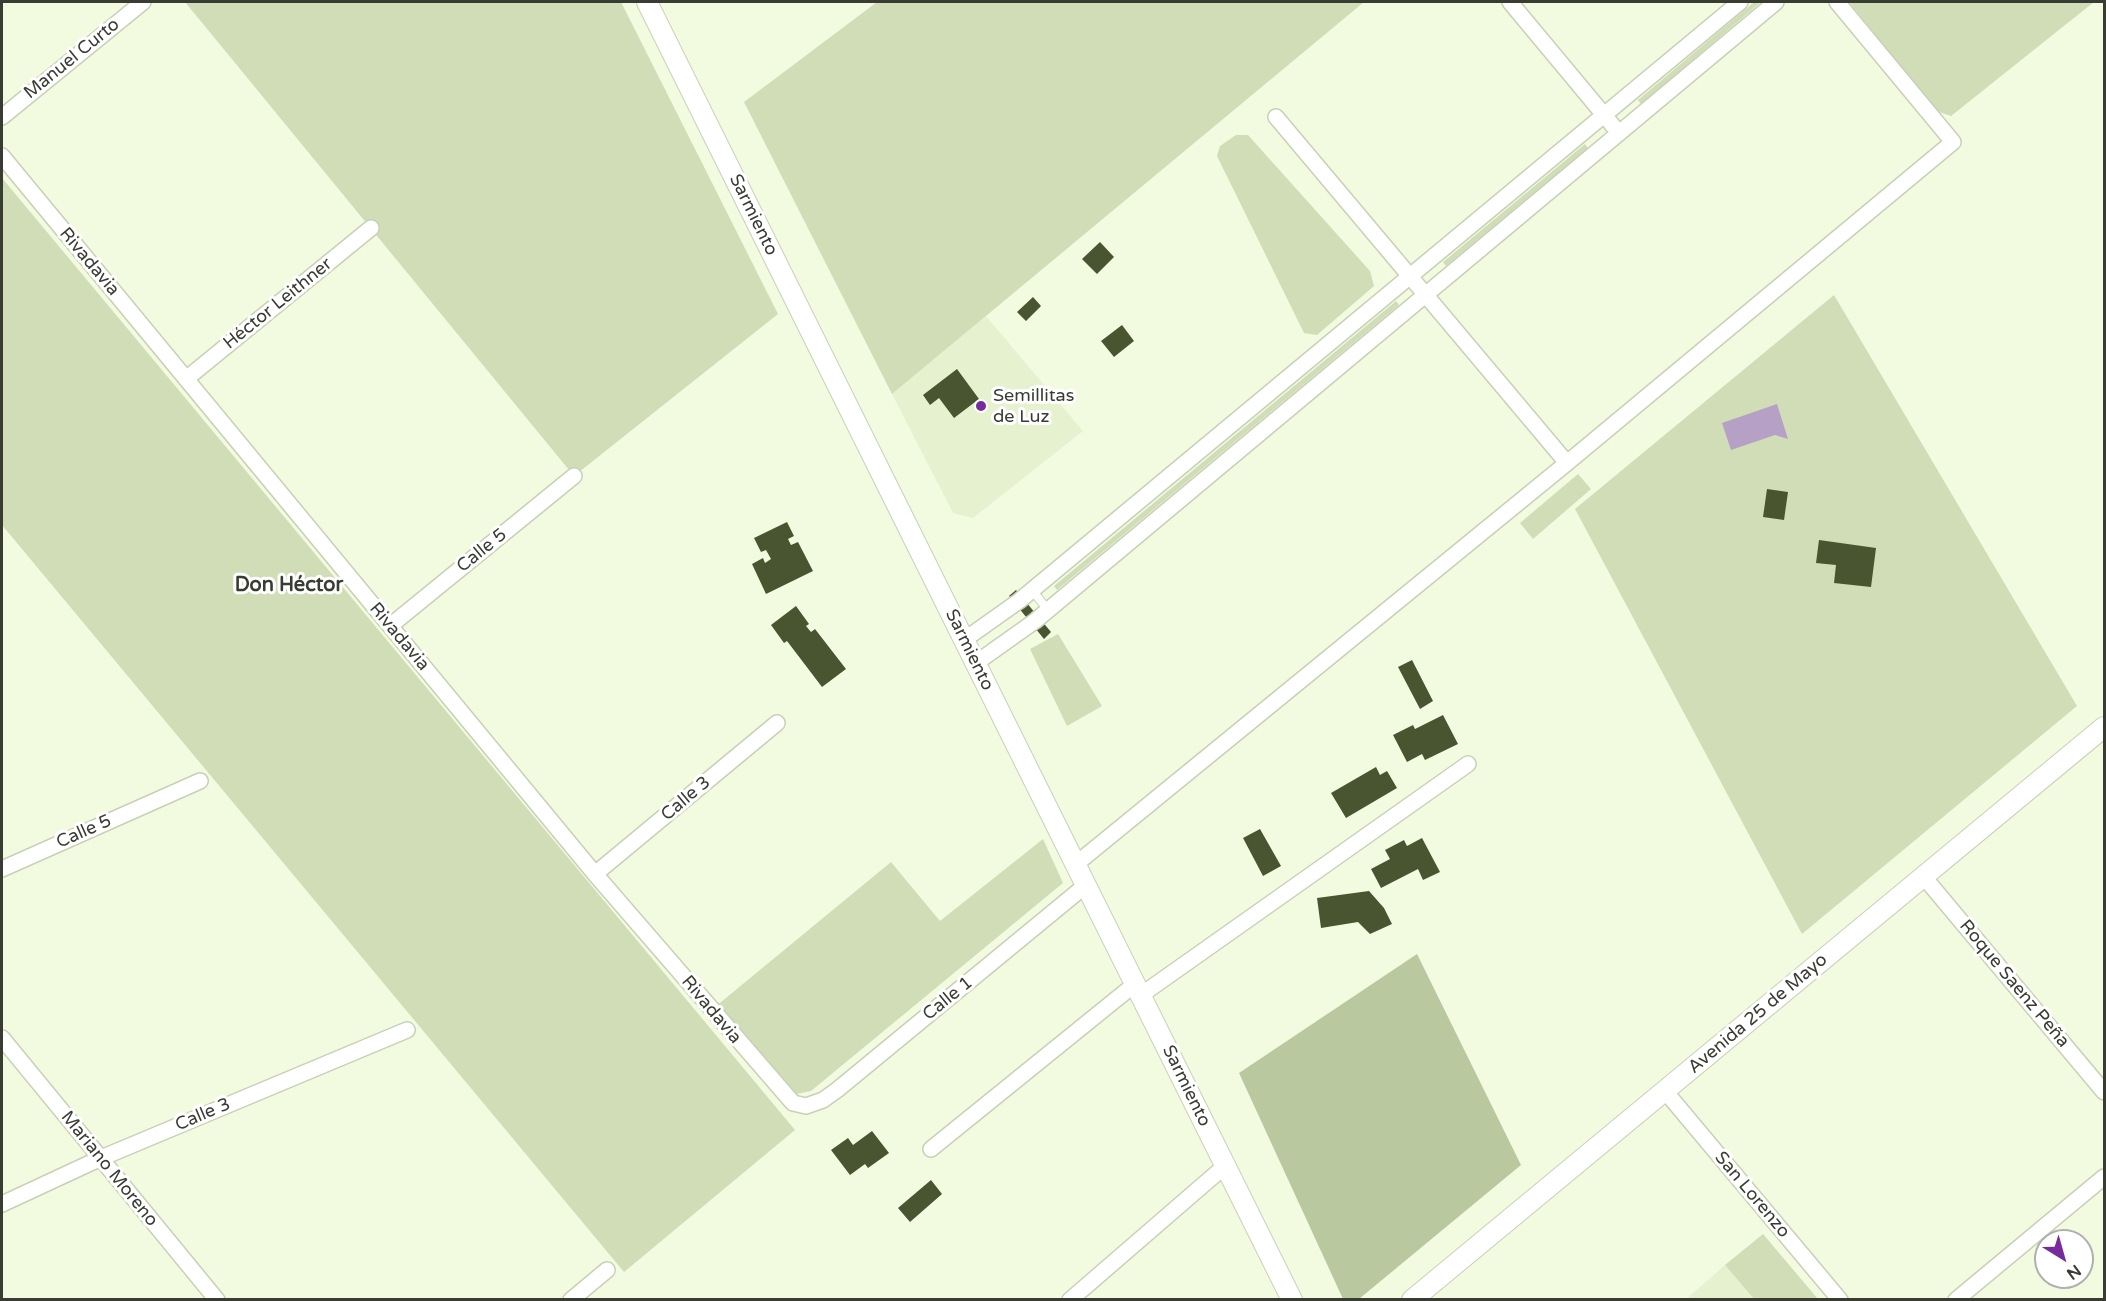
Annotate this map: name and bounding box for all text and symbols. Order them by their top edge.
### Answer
street label: Manuel Curto [20,14,124,104]
street label: Sarmiento [724,171,782,259]
street label: Rivadavia [54,224,124,300]
street label: Héctor Leithner [219,254,337,354]
place label: Semillitas de Luz [993,385,1074,428]
marker: Semillitas de Luz [974,399,988,413]
street label: Calle 5 [453,524,511,578]
district label: Don Héctor [235,574,343,598]
street label: Rivadavia [364,599,434,675]
street label: Sarmiento [940,606,998,694]
street label: Calle 3 [657,772,715,826]
street label: Calle 5 [53,810,115,854]
street label: Roque Saenz Peña [1954,916,2074,1052]
street label: Avenida 25 de Mayo [1684,949,1832,1079]
street label: Rivadavia [676,972,746,1048]
street label: Calle 1 [919,972,977,1026]
street label: Sarmiento [1157,1042,1215,1130]
street label: Calle 3 [172,1094,234,1136]
street label: Mariano Moreno [56,1107,162,1231]
street label: San Lorenzo [1710,1148,1794,1242]
north arrow [2034,1229,2094,1289]
text: N [2062,1260,2085,1284]

